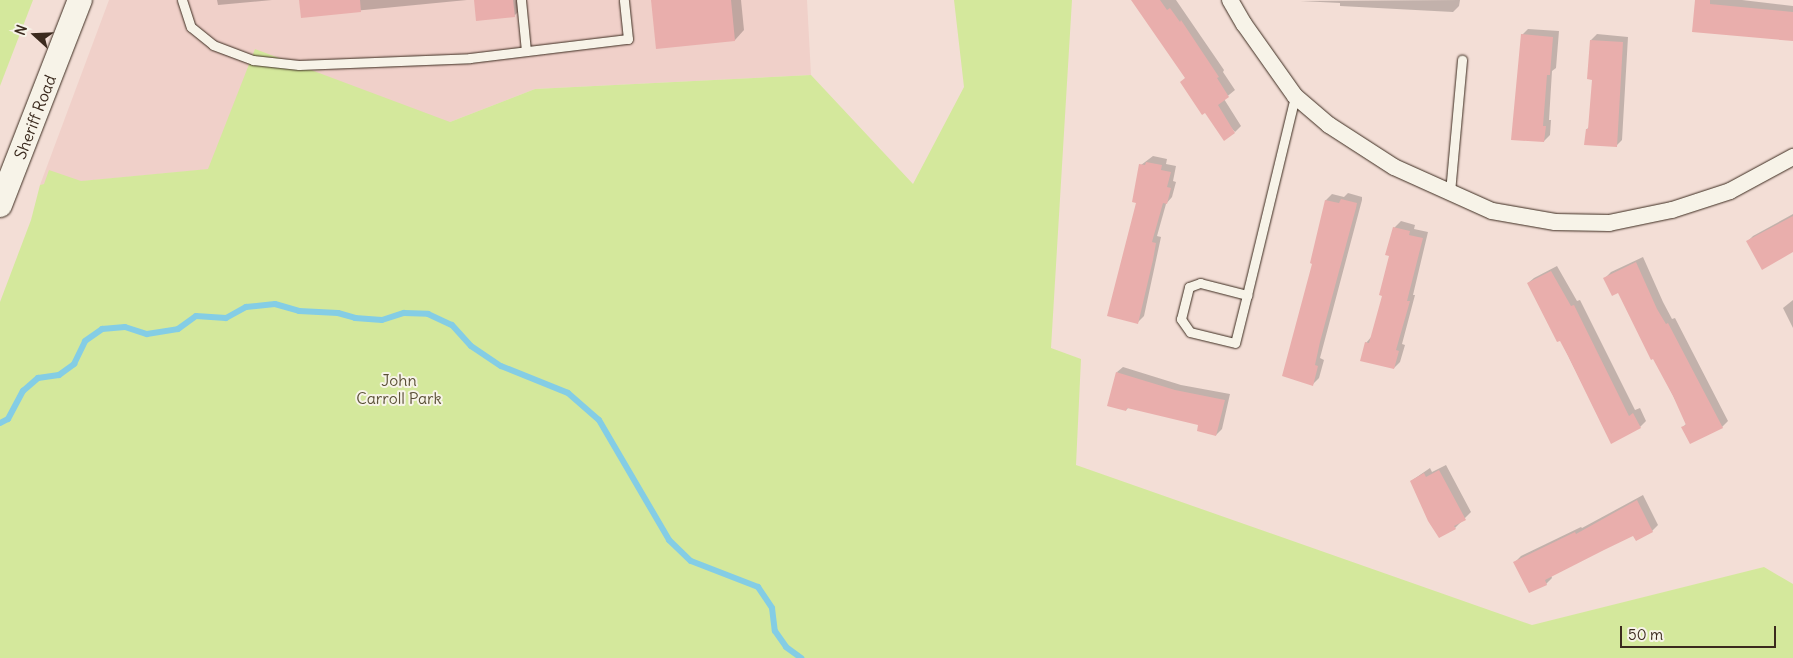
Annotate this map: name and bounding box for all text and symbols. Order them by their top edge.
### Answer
north arrow [10,10,60,60]
text: N [11,22,31,37]
street label: Sheriff Road [10,72,60,162]
park label: John Carroll Park [356,370,442,408]
scale bar [1623,616,1779,648]
text: 50 m [1628,625,1663,644]

